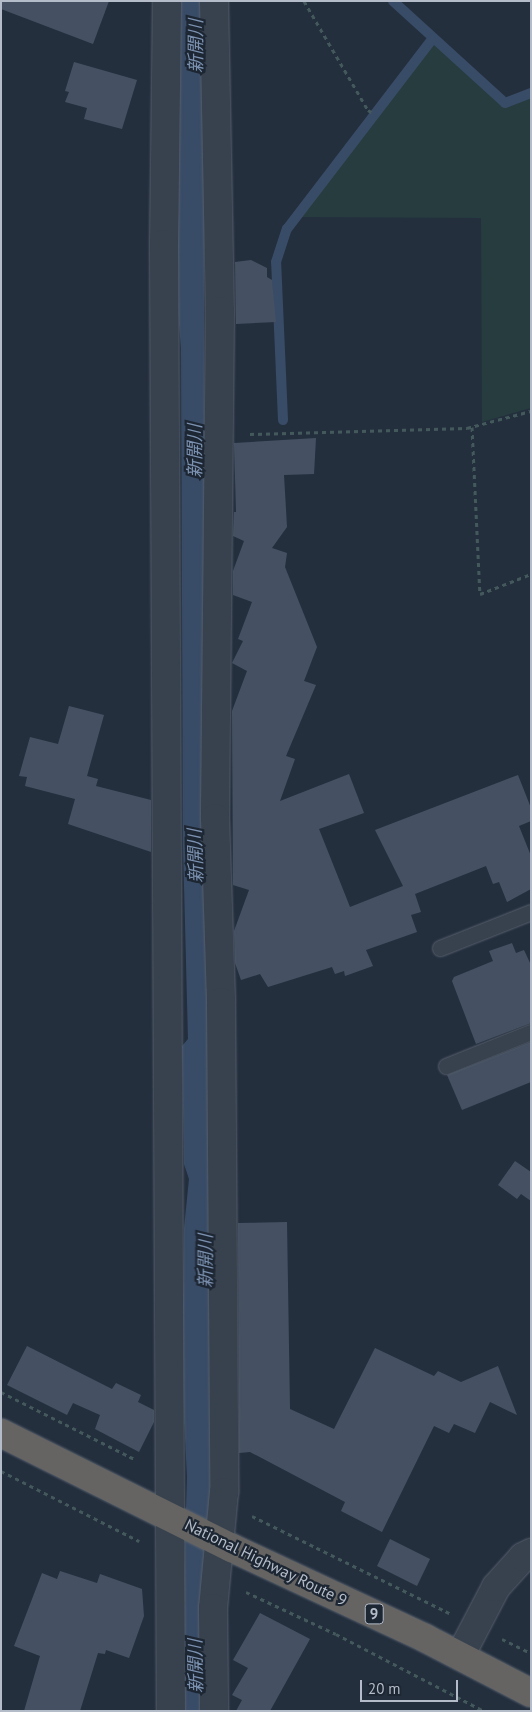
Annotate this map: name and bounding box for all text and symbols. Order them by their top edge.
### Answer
water label: 新開川 [185,19,207,73]
water label: 新開川 [184,424,206,478]
water label: 新開川 [184,829,208,883]
water label: 新開川 [195,1234,217,1288]
street label: National Highway Route 9 [181,1514,351,1610]
road number: 9 [364,1602,384,1626]
water label: 新開川 [185,1639,207,1693]
scale bar [362,1670,460,1702]
text: 20 m [368,1679,401,1698]

